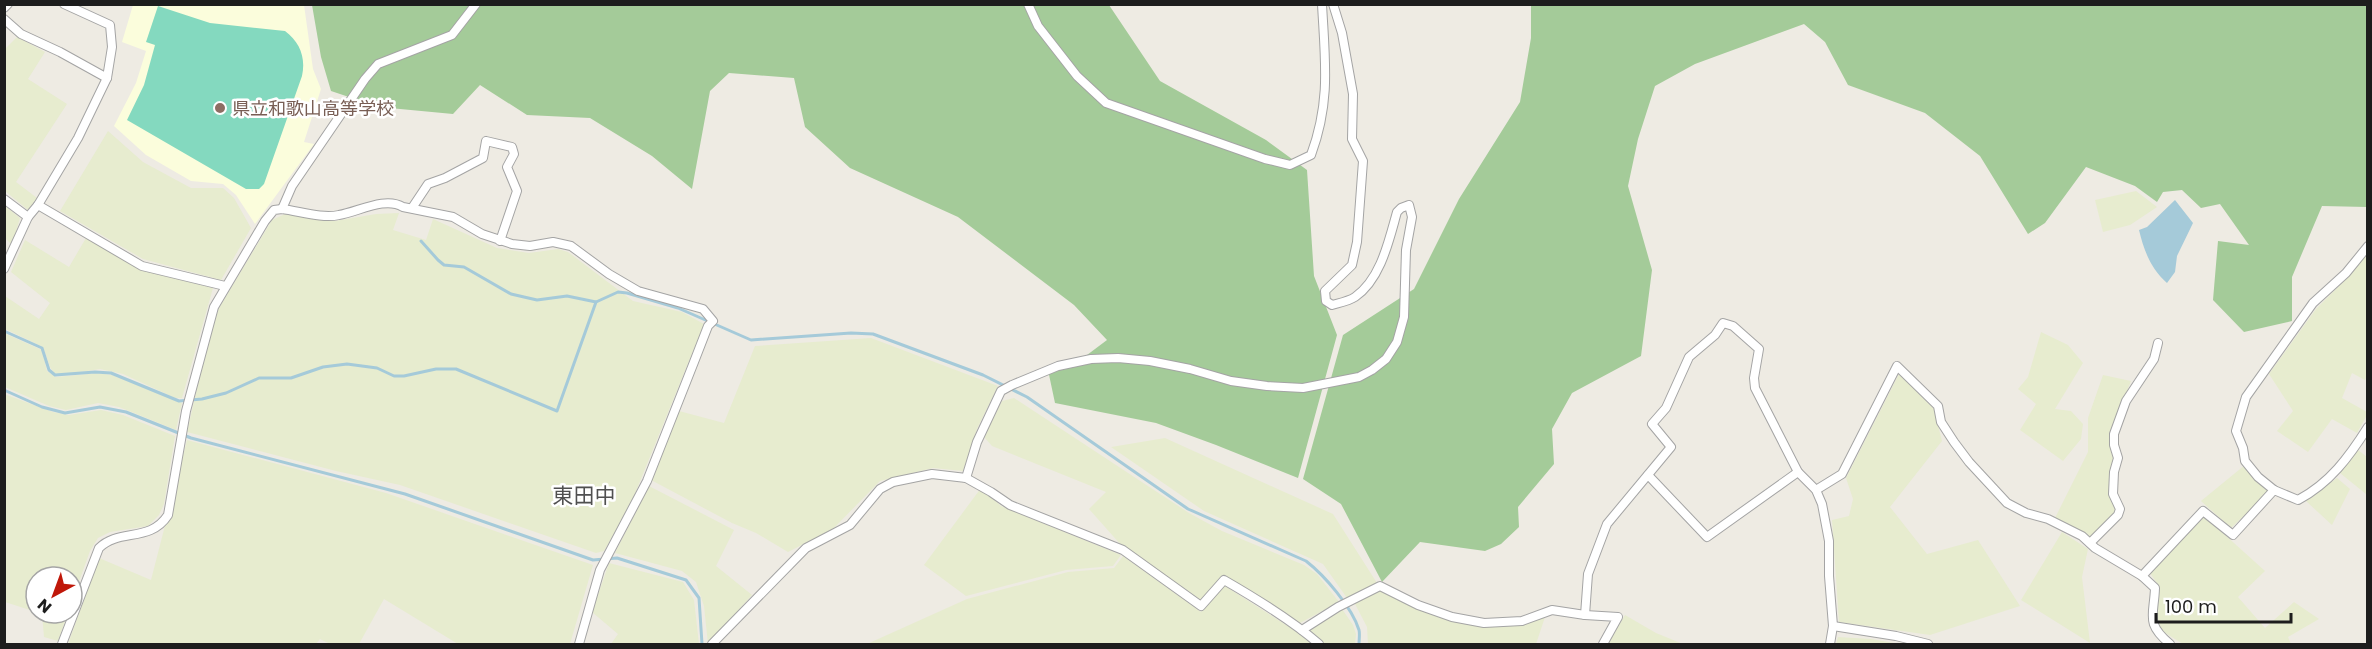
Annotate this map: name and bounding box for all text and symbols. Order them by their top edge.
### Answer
place label: 県立和歌山高等学校 [232,96,394,121]
marker: 県立和歌山高等学校 [213,101,227,115]
district label: 東田中 [553,481,616,510]
north arrow [24,565,84,625]
scale bar [2156,586,2291,624]
text: N [32,593,57,619]
text: 100 m [2165,594,2217,619]

